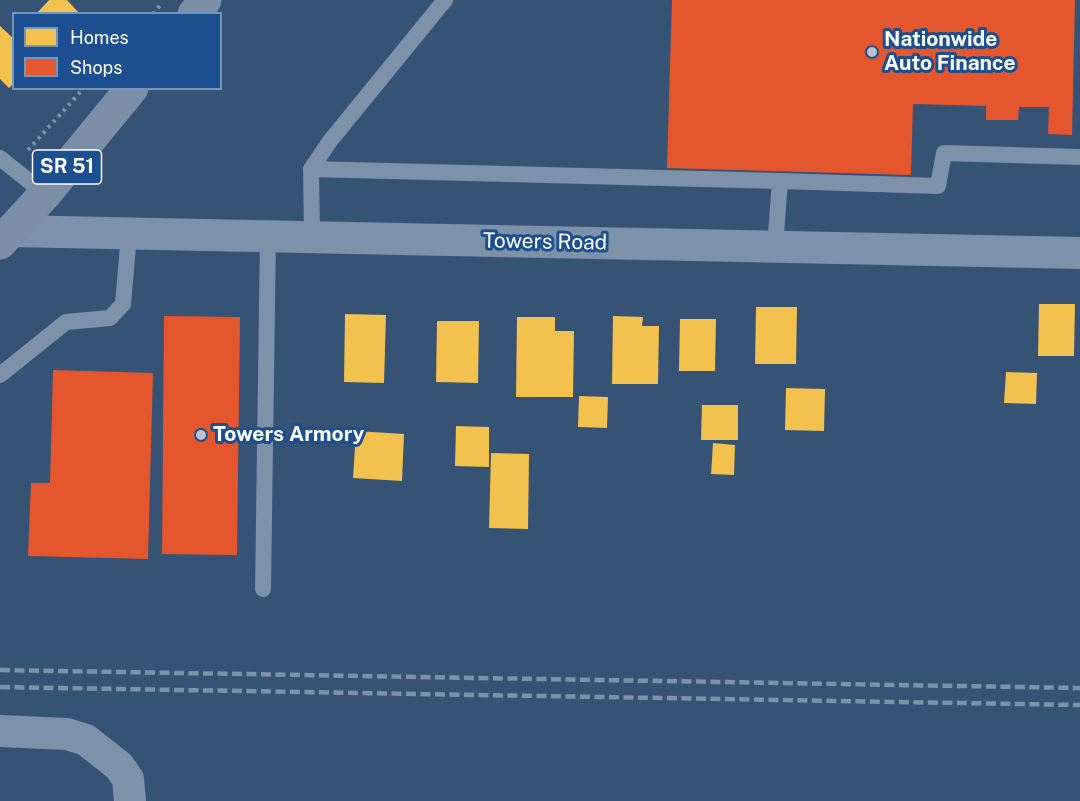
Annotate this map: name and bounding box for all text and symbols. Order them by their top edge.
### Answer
legend [12,12,222,90]
text: Homes [70,27,129,48]
place label: Nationwide Auto Finance [884,27,1016,77]
marker: Nationwide Auto Finance [865,45,879,59]
text: Shops [70,57,122,78]
road number: SR 51 [32,150,101,184]
street label: Towers Road [483,228,607,256]
place label: Towers Armory [213,422,364,448]
marker: Towers Armory [194,428,208,442]

